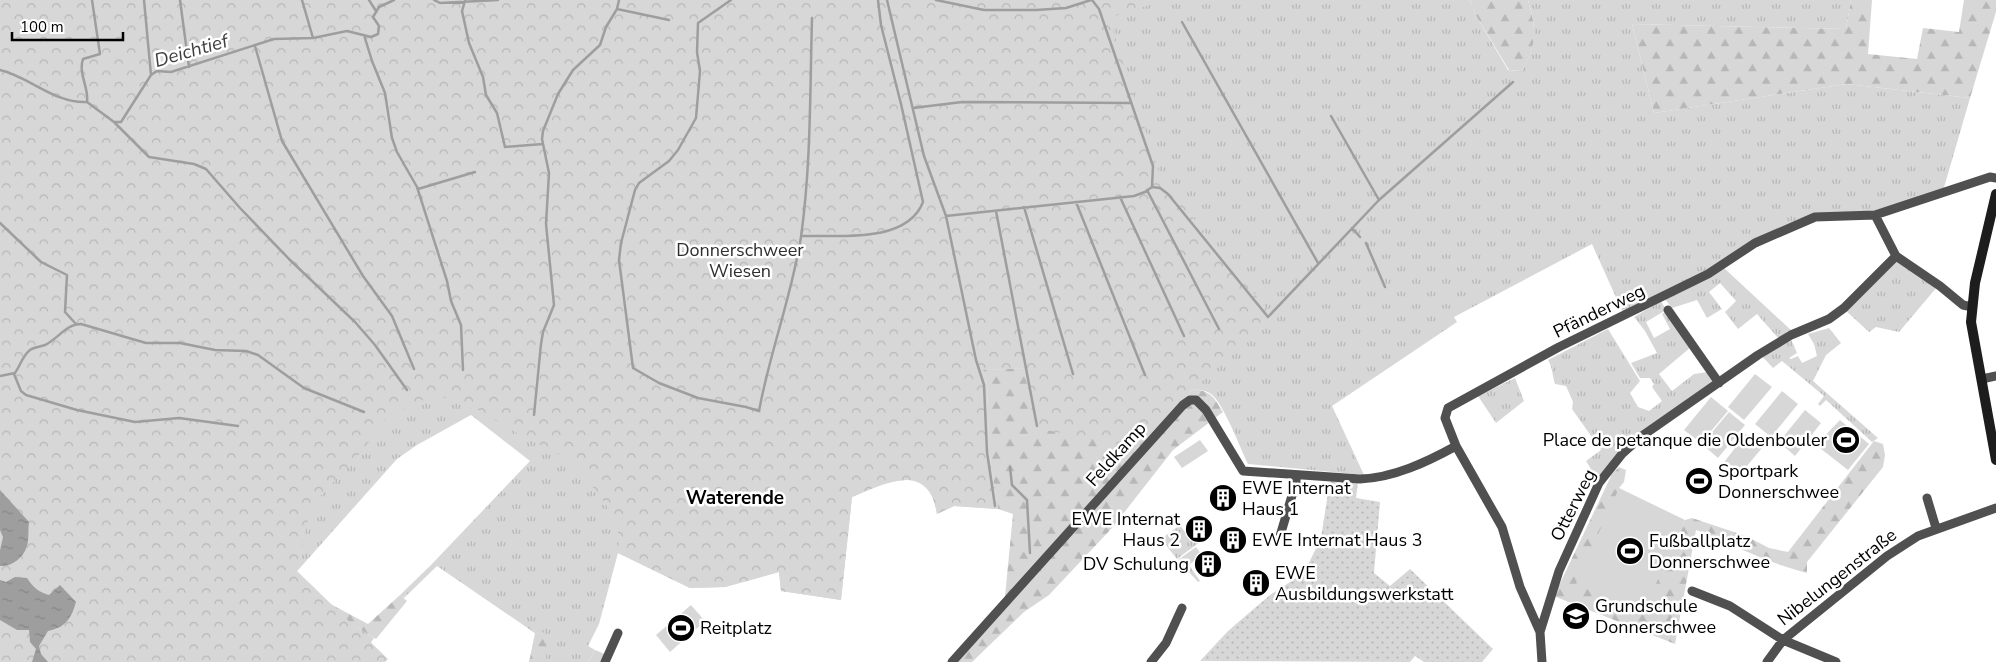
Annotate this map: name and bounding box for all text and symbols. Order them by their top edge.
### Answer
scale bar [12,10,124,42]
text: 100 m [20,17,64,37]
water label: Deichtief [151,28,233,74]
park label: Donnerschweer Wiesen [676,238,804,283]
street label: Pfänderweg [1549,278,1649,344]
street label: Feldkamp [1081,417,1151,491]
sports icon: Place de petanque die Oldenbouler [1831,425,1861,455]
place label: Place de petanque die Oldenbouler [1543,428,1828,452]
place label: Sportpark Donnerschwee [1718,459,1839,504]
street label: Otterweg [1545,465,1601,545]
sports icon: Sportpark Donnerschwee [1684,466,1714,496]
place label: EWE Internat Haus 1 [1242,476,1351,521]
building icon: EWE Internat Haus 1 [1208,483,1238,513]
district label: Waterende [686,485,784,511]
place label: EWE Internat Haus 2 [1072,507,1181,552]
building icon: EWE Internat Haus 2 [1184,514,1214,544]
street label: Nibelungenstraße [1772,523,1902,631]
building icon: EWE Internat Haus 3 [1218,525,1248,555]
place label: EWE Internat Haus 3 [1252,528,1422,552]
place label: Fußballplatz Donnerschwee [1649,529,1770,574]
sports icon: Fußballplatz Donnerschwee [1615,536,1645,566]
building icon: DV Schulung [1193,549,1223,579]
place label: DV Schulung [1083,552,1189,576]
place label: EWE Ausbildungswerkstatt [1275,561,1454,606]
building icon: EWE Ausbildungswerkstatt [1241,568,1271,598]
place label: Grundschule Donnerschwee [1595,594,1716,639]
school or university icon: Grundschule Donnerschwee [1561,601,1591,631]
sports icon: Reitplatz [666,613,696,643]
place label: Reitplatz [700,616,772,640]

